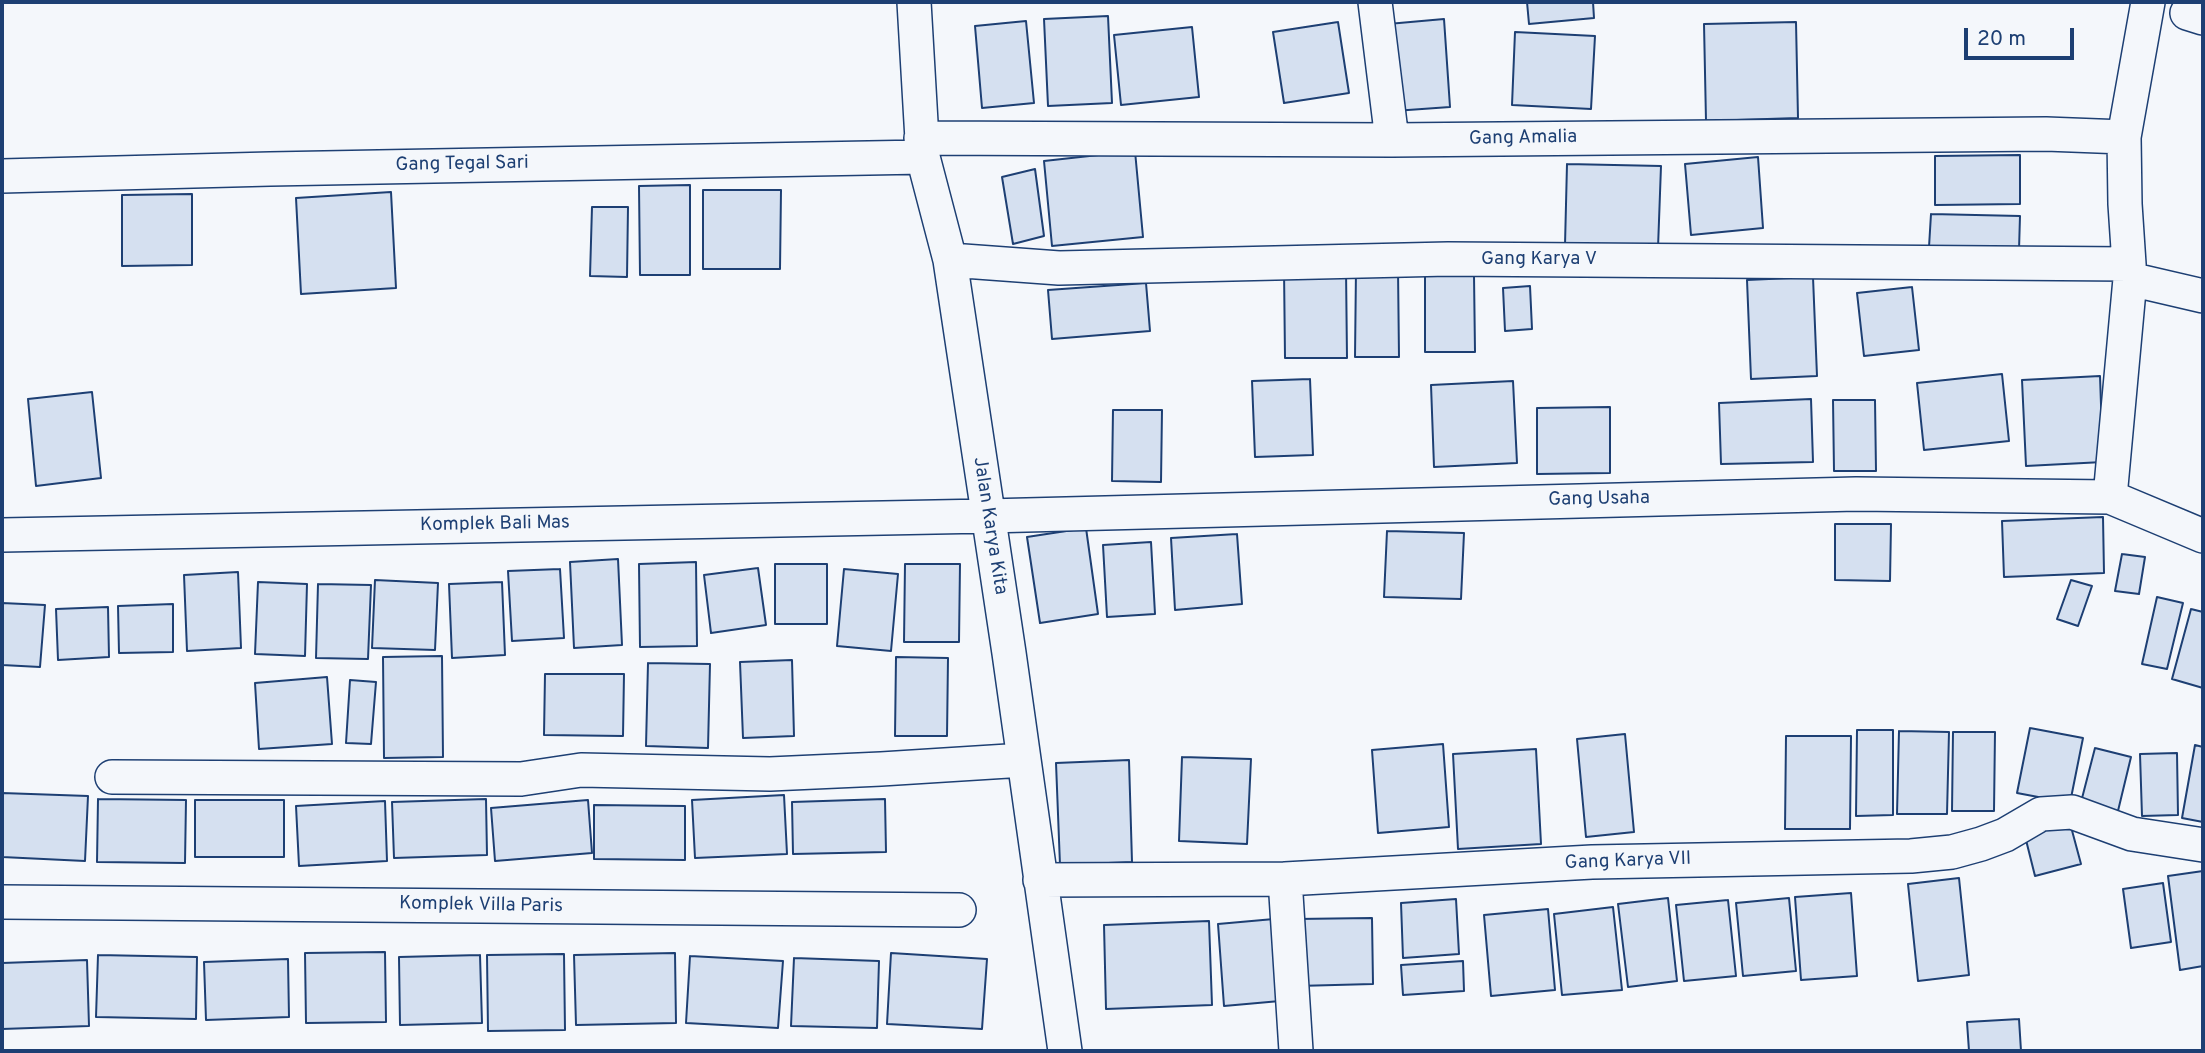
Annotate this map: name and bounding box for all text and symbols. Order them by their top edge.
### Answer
scale bar [1967,14,2077,58]
text: 20 m [1977,26,2026,53]
street label: Gang Amalia [1469,127,1577,151]
street label: Gang Tegal Sari [395,152,529,178]
street label: Gang Karya V [1481,249,1597,271]
street label: Jalan Karya Kita [967,455,1011,597]
street label: Gang Usaha [1548,488,1650,512]
street label: Komplek Bali Mas [420,512,570,538]
street label: Gang Karya VII [1564,848,1692,876]
street label: Komplek Villa Paris [399,893,563,919]

